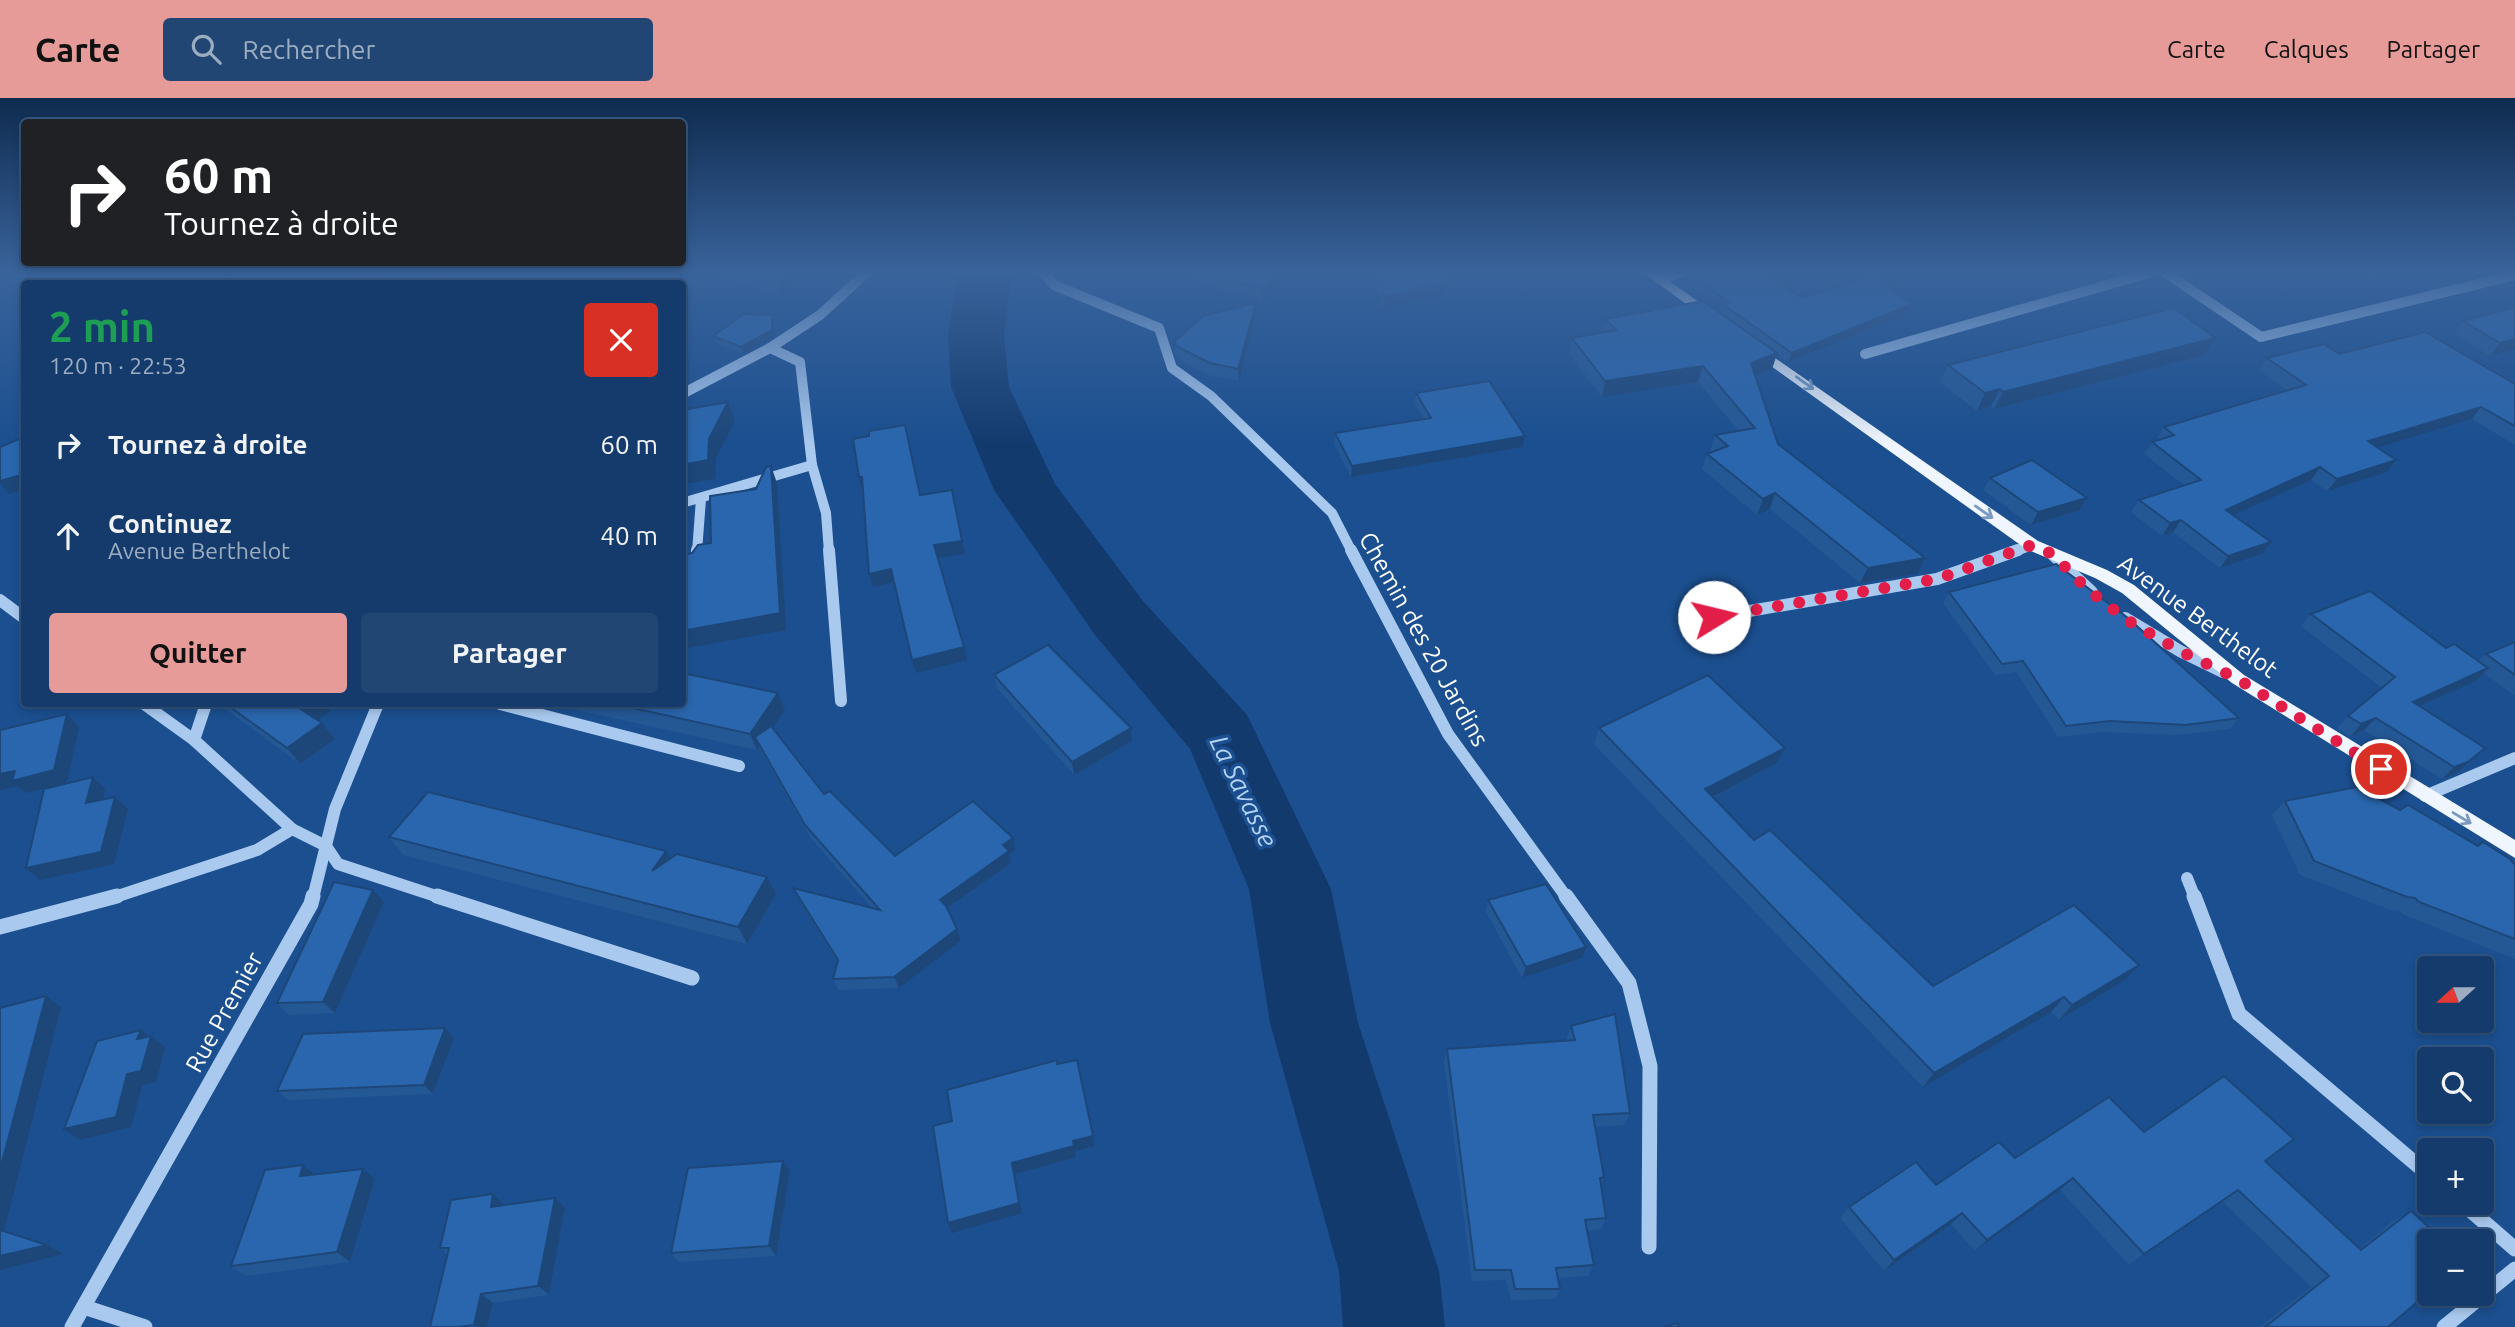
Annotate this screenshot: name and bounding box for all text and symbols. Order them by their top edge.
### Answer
search box [163,18,653,81]
icon: search [187,30,225,68]
text: Carte [35,31,121,68]
text: Rechercher [243,35,375,64]
text: Carte [2167,36,2226,63]
text: Calques [2264,36,2349,63]
text: Partager [2387,36,2480,63]
icon: right [49,147,140,238]
text: 60 m [164,147,273,202]
text: Tournez à droite [164,205,399,241]
text: 2 min [49,303,155,350]
button: close [584,303,658,377]
text: 120 m · 22:53 [49,353,187,378]
one-way arrow [1795,376,1814,391]
icon: right [49,426,87,464]
text: Tournez à droite [108,430,307,459]
text: 60 m [600,430,658,459]
one-way arrow [1974,505,1993,519]
text: Continuez [108,509,232,538]
icon: ahead [49,517,87,555]
text: 40 m [600,521,658,550]
street label: Chemin des 20 Jardins [1354,527,1494,751]
text: Avenue Berthelot [108,538,290,563]
street label: Avenue Berthelot [2113,549,2283,683]
position arrow [1677,580,1751,654]
button: Quitter [49,613,347,693]
button: Partager [361,613,658,693]
water label: La Savasse [1205,731,1283,851]
pin [2351,739,2411,799]
icon: arrive [2362,750,2400,788]
one-way arrow [2452,812,2472,826]
street label: Rue Premier [180,947,268,1077]
north arrow [2417,956,2494,1032]
map controls [2417,956,2494,1306]
button: search [2417,1047,2494,1124]
button: + [2417,1138,2494,1215]
button: − [2417,1229,2494,1306]

